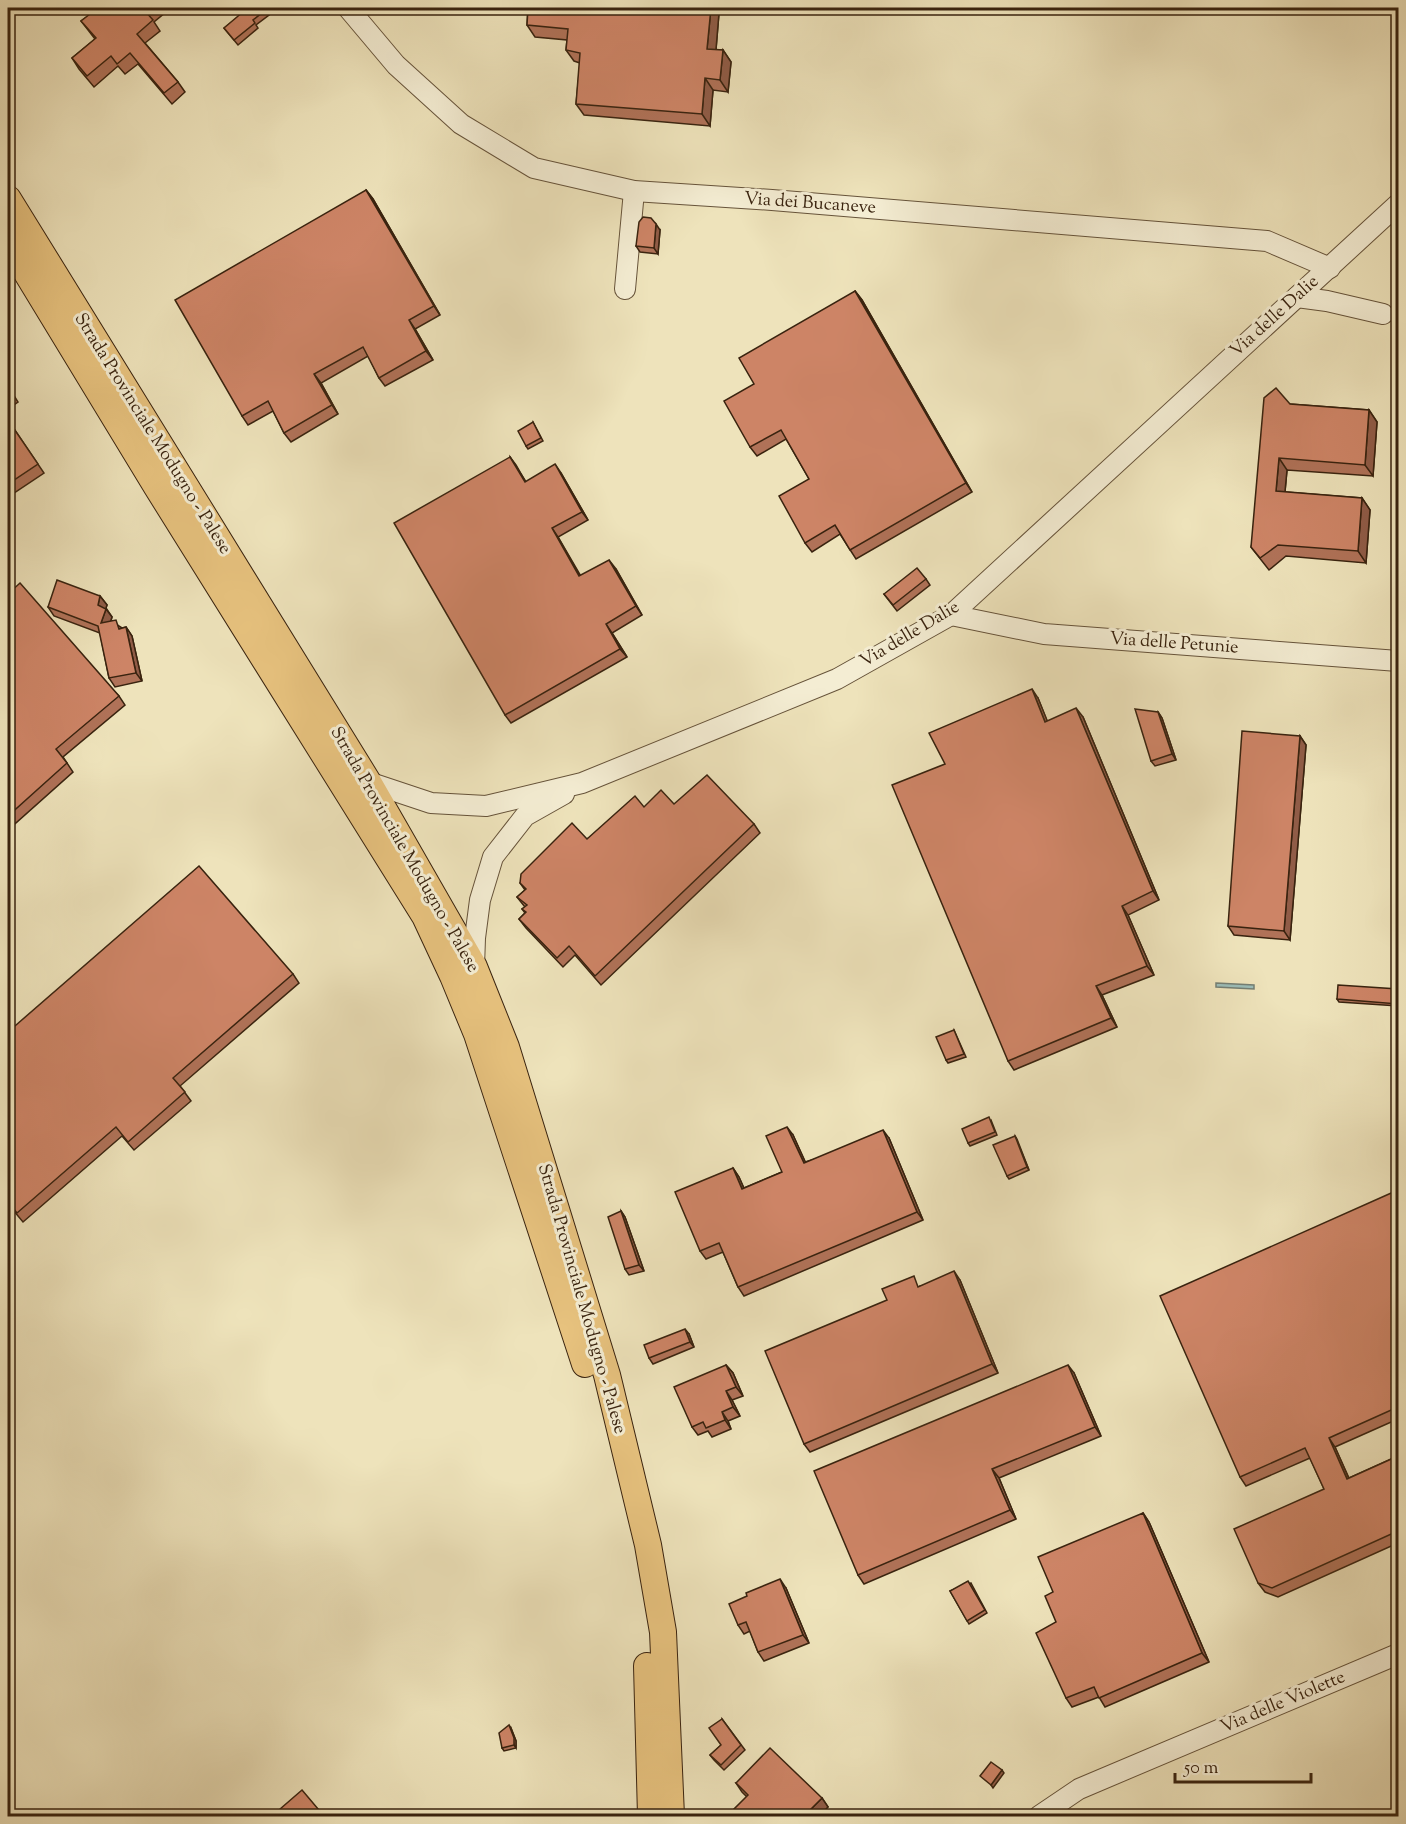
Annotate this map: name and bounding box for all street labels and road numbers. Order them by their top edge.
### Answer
street label: Via dei Bucaneve [743,186,877,222]
street label: Via delle Dalie [1225,270,1325,364]
street label: Strada Provinciale Modugno - Palese [67,308,237,560]
street label: Via delle Dalie [855,595,965,675]
street label: Via delle Petunie [1109,627,1239,661]
street label: Strada Provinciale Modugno - Palese [323,722,485,978]
street label: Strada Provinciale Modugno - Palese [530,1161,632,1437]
street label: Via delle Violette [1217,1665,1349,1741]

